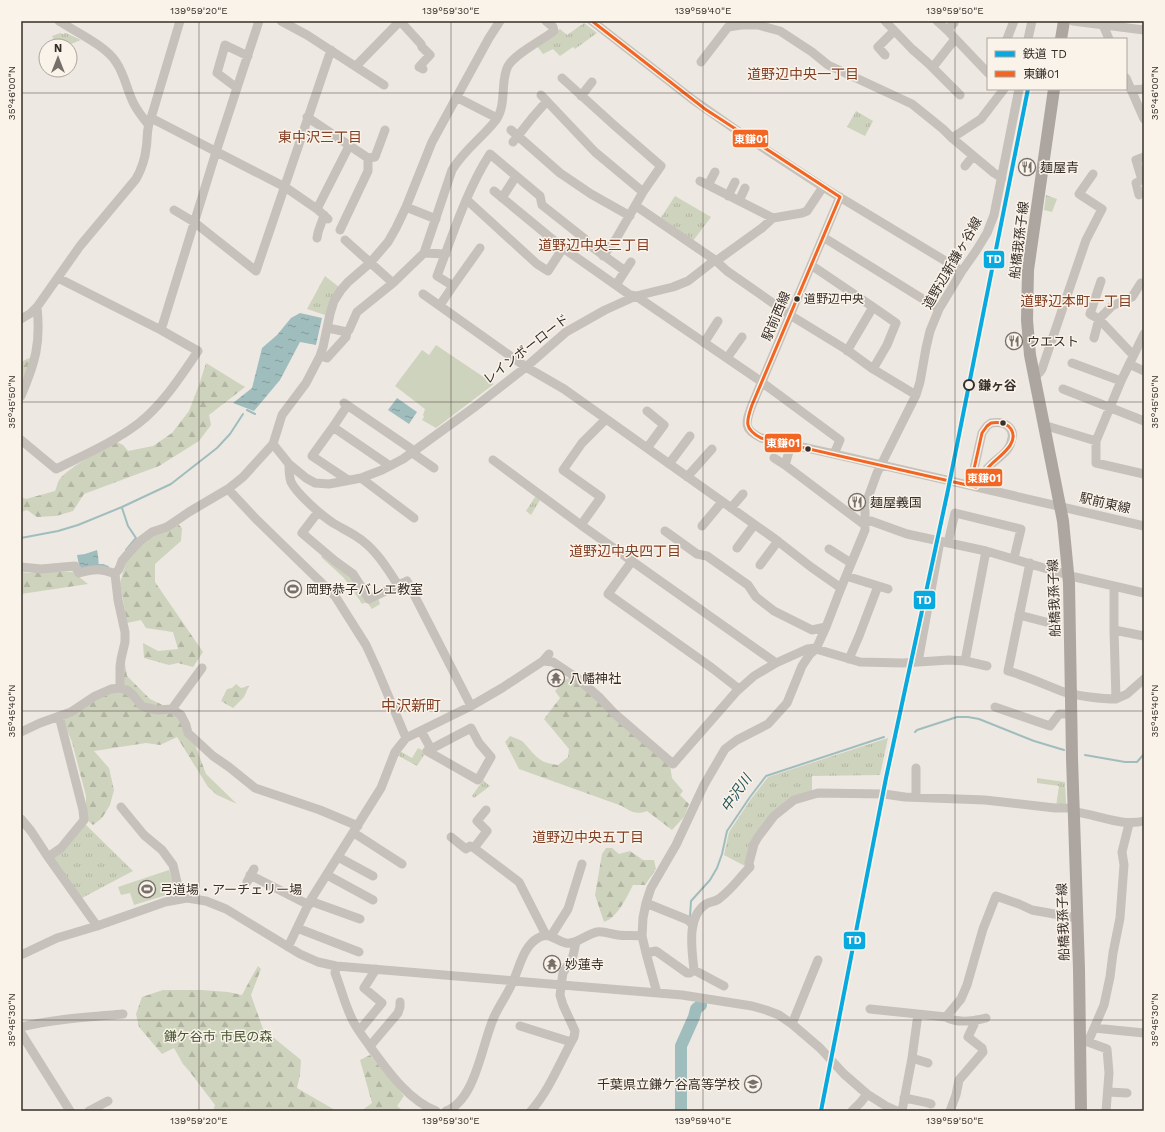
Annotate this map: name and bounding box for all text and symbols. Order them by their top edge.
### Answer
text: 139°59'20"E [170,5,228,16]
text: 139°59'30"E [422,5,480,16]
text: 139°59'40"E [675,5,731,16]
text: 139°59'50"E [926,5,984,16]
north arrow [38,38,78,78]
legend [987,38,1127,90]
text: N [54,42,62,55]
text: 鉄道 TD [1023,47,1067,61]
text: 35°46'00"N [6,66,17,120]
district label: 道野辺中央一丁目 [747,66,859,82]
text: 35°46'00"N [1149,66,1160,120]
text: 東鎌01 [1023,67,1059,81]
district label: 東中沢三丁目 [278,129,362,145]
line badge: 東鎌01 [732,129,769,148]
text: 東鎌01 [734,133,768,146]
restaurant icon: 麺屋青 [1017,157,1037,177]
place label: 麺屋青 [1040,160,1079,175]
street label: 船橋我孫子線 [1007,200,1031,280]
street label: 道野辺新鎌ヶ谷線 [920,214,984,312]
district label: 道野辺中央三丁目 [538,237,650,253]
line badge: TD [983,250,1005,269]
text: TD [986,253,1002,266]
street label: 駅前西線 [759,289,793,343]
place label: 道野辺中央 [804,292,864,306]
district label: 道野辺本町一丁目 [1020,293,1132,309]
marker: 道野辺中央 [792,294,802,304]
street label: レインボーロード [480,311,572,387]
restaurant icon: ウエスト [1004,331,1024,351]
place label: ウエスト [1027,334,1079,349]
text: 35°45'50"N [6,375,17,429]
text: 35°45'50"N [1149,375,1160,429]
place label: 鎌ヶ谷 [978,378,1017,393]
marker: 鎌ヶ谷 [963,379,975,391]
unlabelled marker [998,418,1008,428]
line badge: 東鎌01 [764,433,802,453]
text: 東鎌01 [766,437,800,450]
unlabelled marker [803,444,813,454]
line badge: 東鎌01 [965,468,1003,487]
text: 東鎌01 [967,472,1001,485]
street label: 駅前東線 [1078,490,1132,516]
restaurant icon: 麺屋義国 [847,492,867,512]
place label: 麺屋義国 [870,495,922,510]
district label: 道野辺中央四丁目 [569,543,681,559]
street label: 船橋我孫子線 [1045,559,1063,637]
sports icon: 岡野恭子バレエ教室 [283,579,303,599]
place label: 岡野恭子バレエ教室 [306,582,423,597]
line badge: TD [913,590,936,610]
text: TD [916,594,932,607]
temple icon: 八幡神社 [546,668,566,688]
place label: 八幡神社 [569,671,621,686]
text: 35°45'40"N [6,684,17,738]
text: 35°45'40"N [1149,684,1160,738]
district label: 中沢新町 [381,697,441,715]
water label: 中沢川 [717,770,756,815]
district label: 道野辺中央五丁目 [532,829,644,845]
sports icon: 弓道場・アーチェリー場 [137,879,157,899]
place label: 弓道場・アーチェリー場 [160,882,302,897]
street label: 船橋我孫子線 [1054,883,1072,961]
line badge: TD [843,931,866,950]
text: TD [846,934,862,947]
temple icon: 妙蓮寺 [542,954,562,974]
place label: 妙蓮寺 [565,957,604,972]
text: 35°45'30"N [6,993,17,1047]
text: 35°45'30"N [1149,993,1160,1047]
park label: 鎌ケ谷市 市民の森 [164,1029,272,1044]
school or university icon: 千葉県立鎌ケ谷高等学校 [743,1074,763,1094]
place label: 千葉県立鎌ケ谷高等学校 [597,1077,740,1092]
text: 139°59'20"E [170,1115,228,1126]
text: 139°59'30"E [422,1115,480,1126]
text: 139°59'40"E [675,1115,731,1126]
text: 139°59'50"E [926,1115,984,1126]

